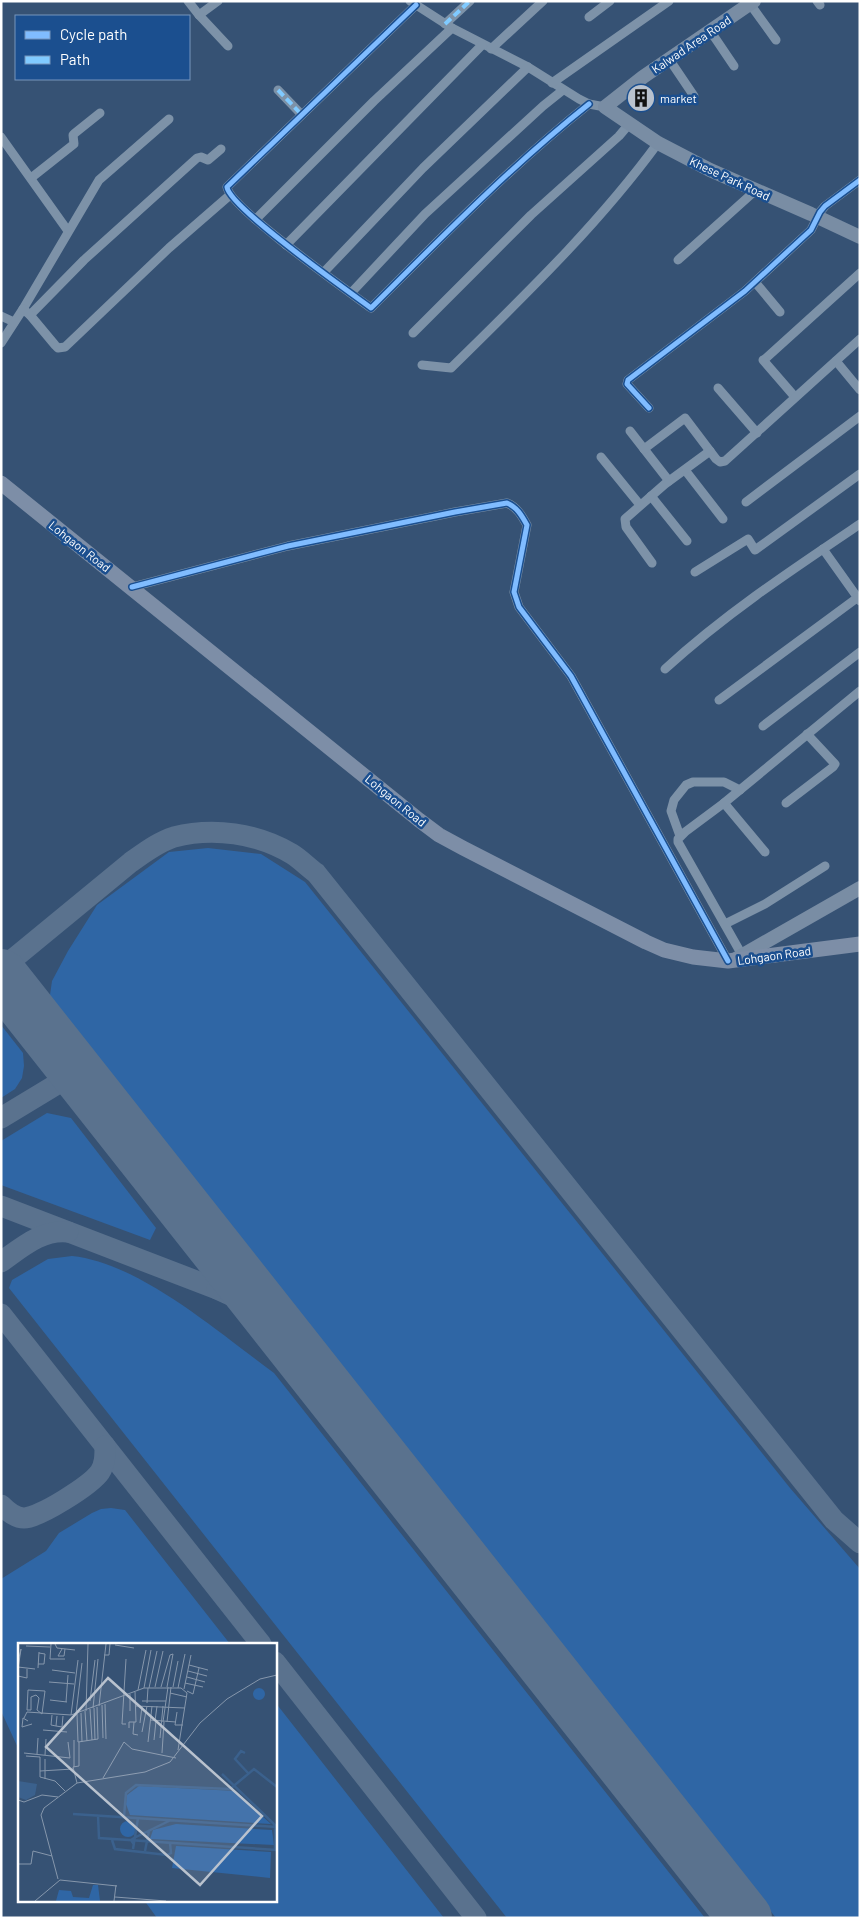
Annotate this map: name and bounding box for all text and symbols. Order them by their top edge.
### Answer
street label: Kalwad Area Road [649,12,733,76]
legend [15,15,190,80]
text: Cycle path [60,25,127,43]
text: Path [60,50,90,68]
building icon: market [626,83,656,113]
place label: market [660,91,697,105]
street label: Khese Park Road [688,153,772,203]
street label: Lohgaon Road [46,518,114,574]
street label: Lohgaon Road [363,771,429,829]
street label: Lohgaon Road [736,943,812,967]
inset map [18,1643,276,1902]

